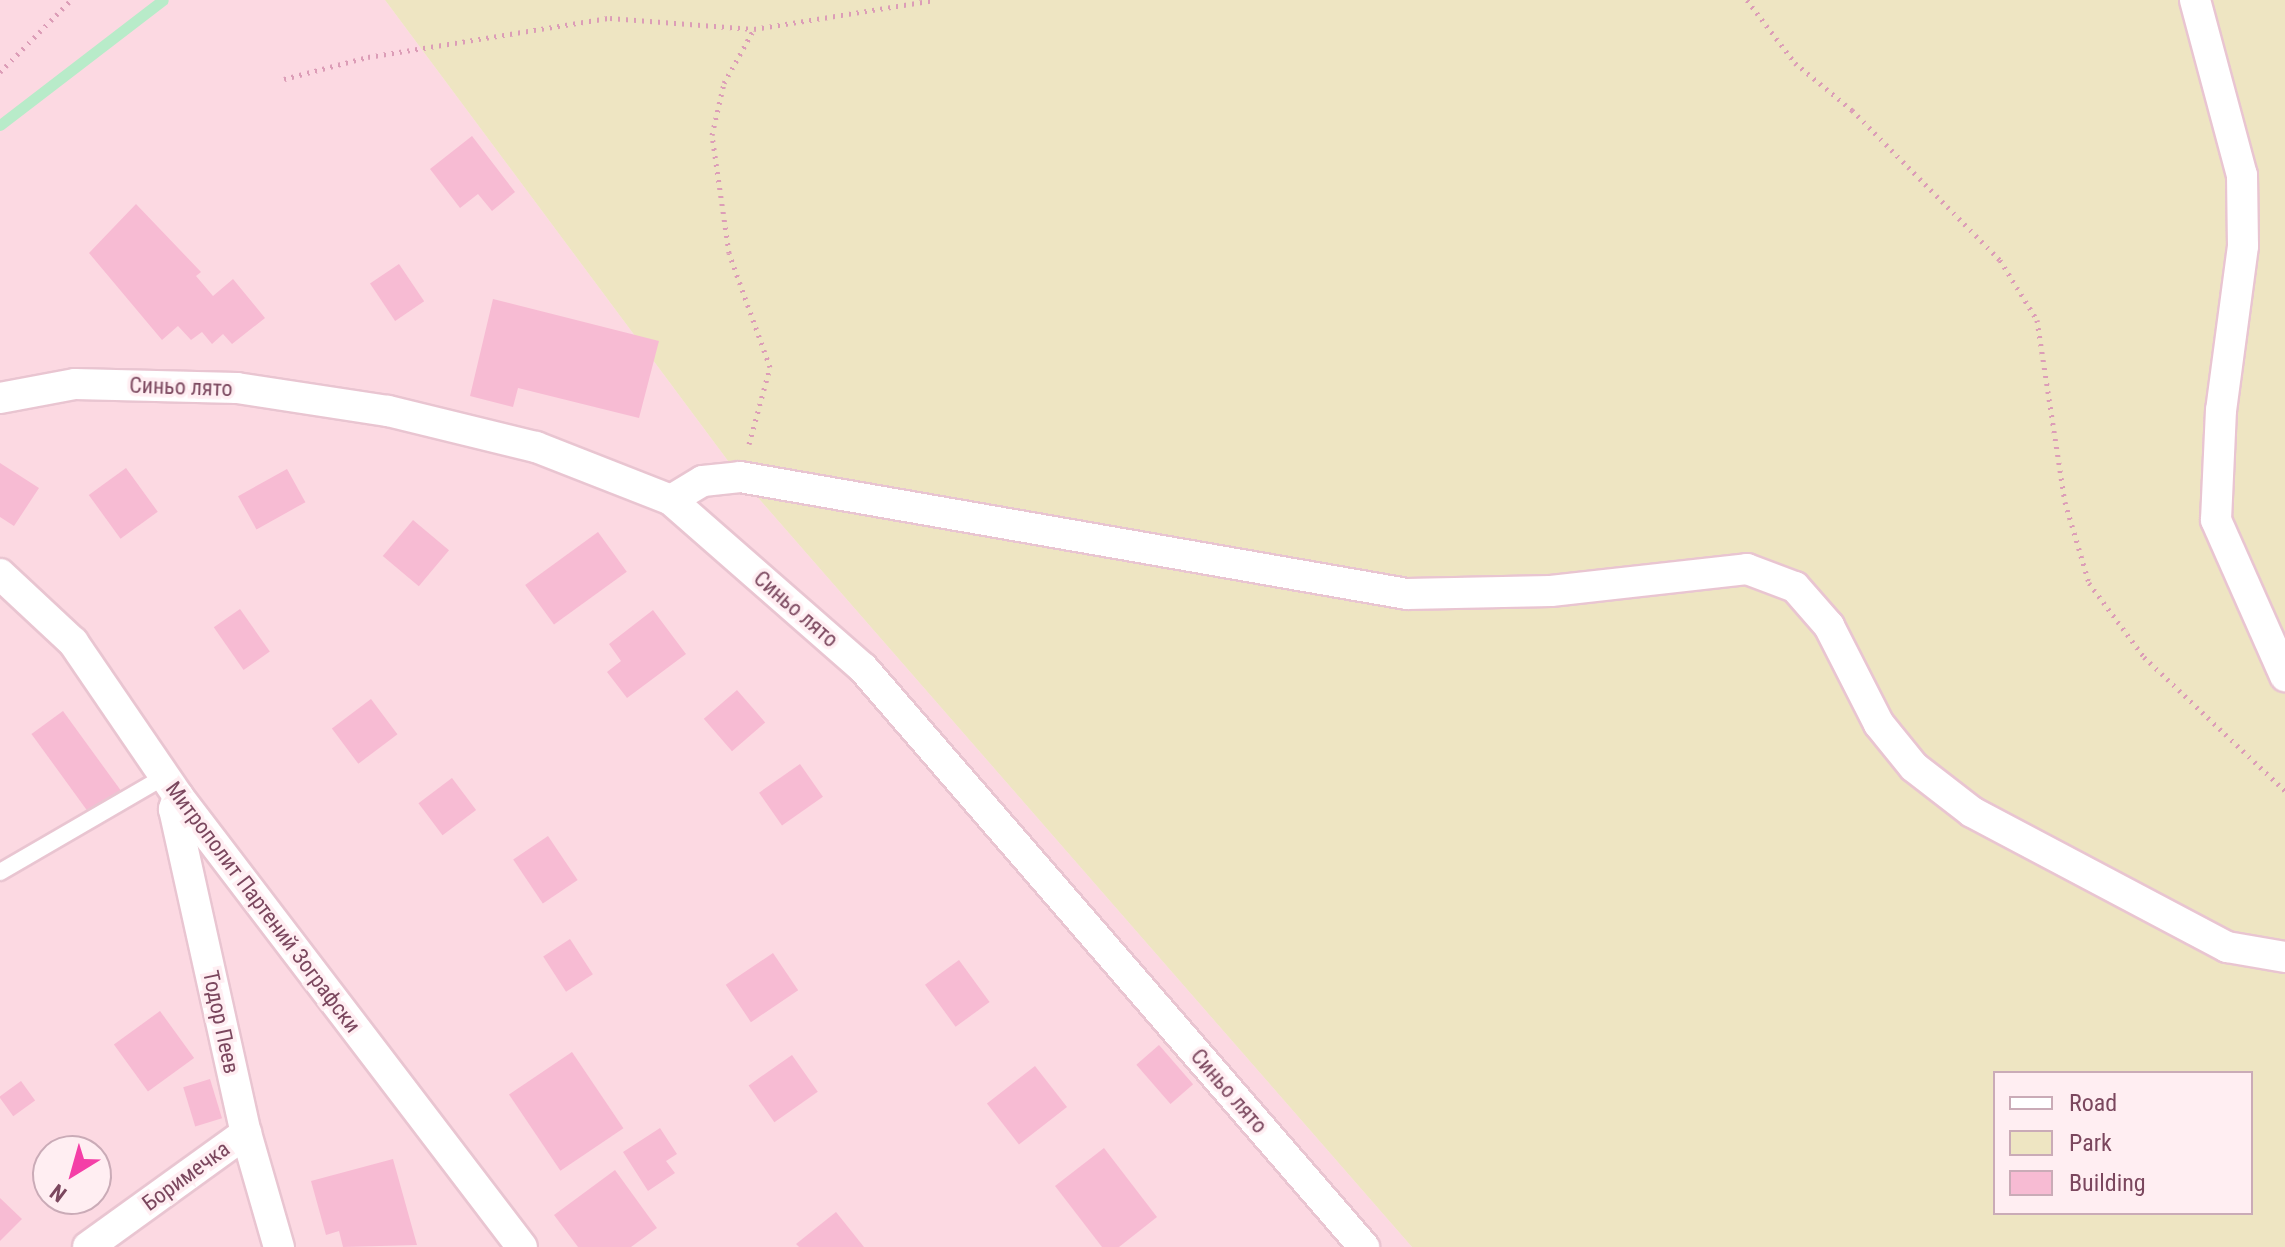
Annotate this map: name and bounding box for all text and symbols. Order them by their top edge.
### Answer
street label: Синьо лято [129,372,233,402]
street label: Синьо лято [748,565,844,653]
street label: Митрополит Партений Зографски [160,776,366,1038]
street label: Тодор Пеев [197,968,245,1076]
street label: Синьо лято [1185,1043,1273,1139]
legend [1993,1071,2253,1215]
text: Road [2069,1089,2117,1117]
text: Park [2069,1129,2112,1157]
north arrow [32,1135,112,1215]
street label: Боримечка [137,1136,235,1216]
text: Building [2069,1169,2146,1197]
text: N [46,1179,71,1207]

